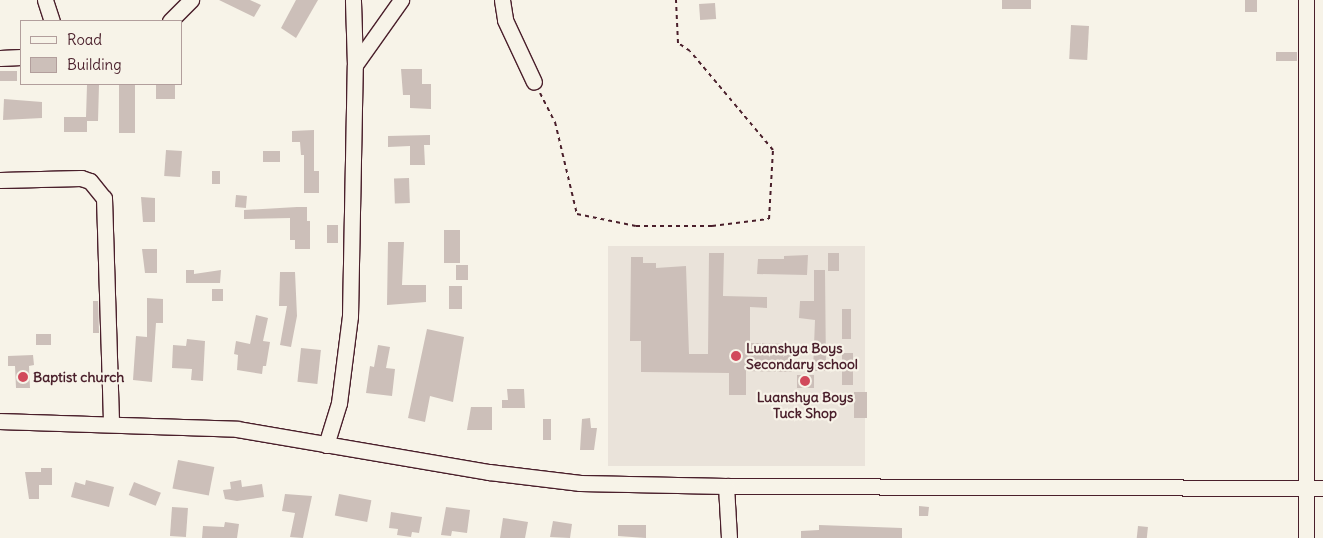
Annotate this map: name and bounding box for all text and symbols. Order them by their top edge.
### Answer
legend [20,20,182,85]
text: Road [67,30,102,49]
text: Building [67,55,122,74]
place label: Luanshya Boys Secondary school [746,340,858,372]
marker: Luanshya Boys Secondary school [730,350,742,362]
place label: Baptist church [33,369,124,385]
marker: Baptist church [17,371,29,383]
marker: Luanshya Boys Tuck Shop [799,375,811,387]
place label: Luanshya Boys Tuck Shop [757,389,853,422]

